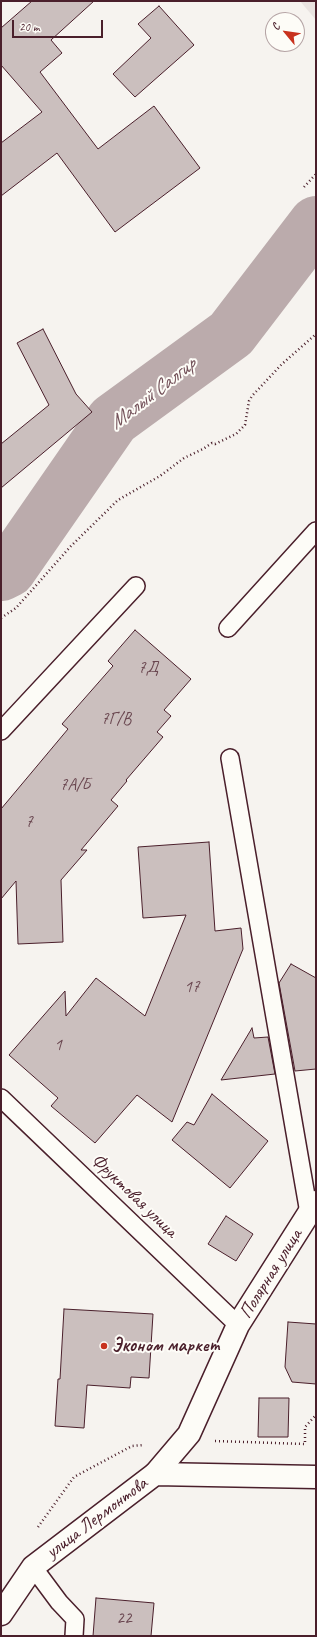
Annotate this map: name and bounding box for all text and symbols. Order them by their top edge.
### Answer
scale bar [14,12,105,38]
north arrow [265,12,305,52]
text: 20 m [19,19,39,35]
text: С [268,21,283,32]
water label: Малый Салгир [105,353,201,435]
house number: 7Д [138,659,158,679]
house number: 7Г/В [101,710,131,730]
house number: 7А/Б [60,776,90,796]
house number: 7 [25,813,33,833]
house number: 17 [184,978,200,998]
house number: 1 [54,1036,62,1056]
street label: Фруктовая улица [86,1149,182,1243]
street label: Полярная улица [234,1225,308,1323]
place label: Эконом маркет [112,1335,219,1357]
marker: Эконом маркет [99,1341,109,1351]
street label: улица Лермонтова [42,1472,152,1564]
house number: 22 [116,1609,132,1629]

